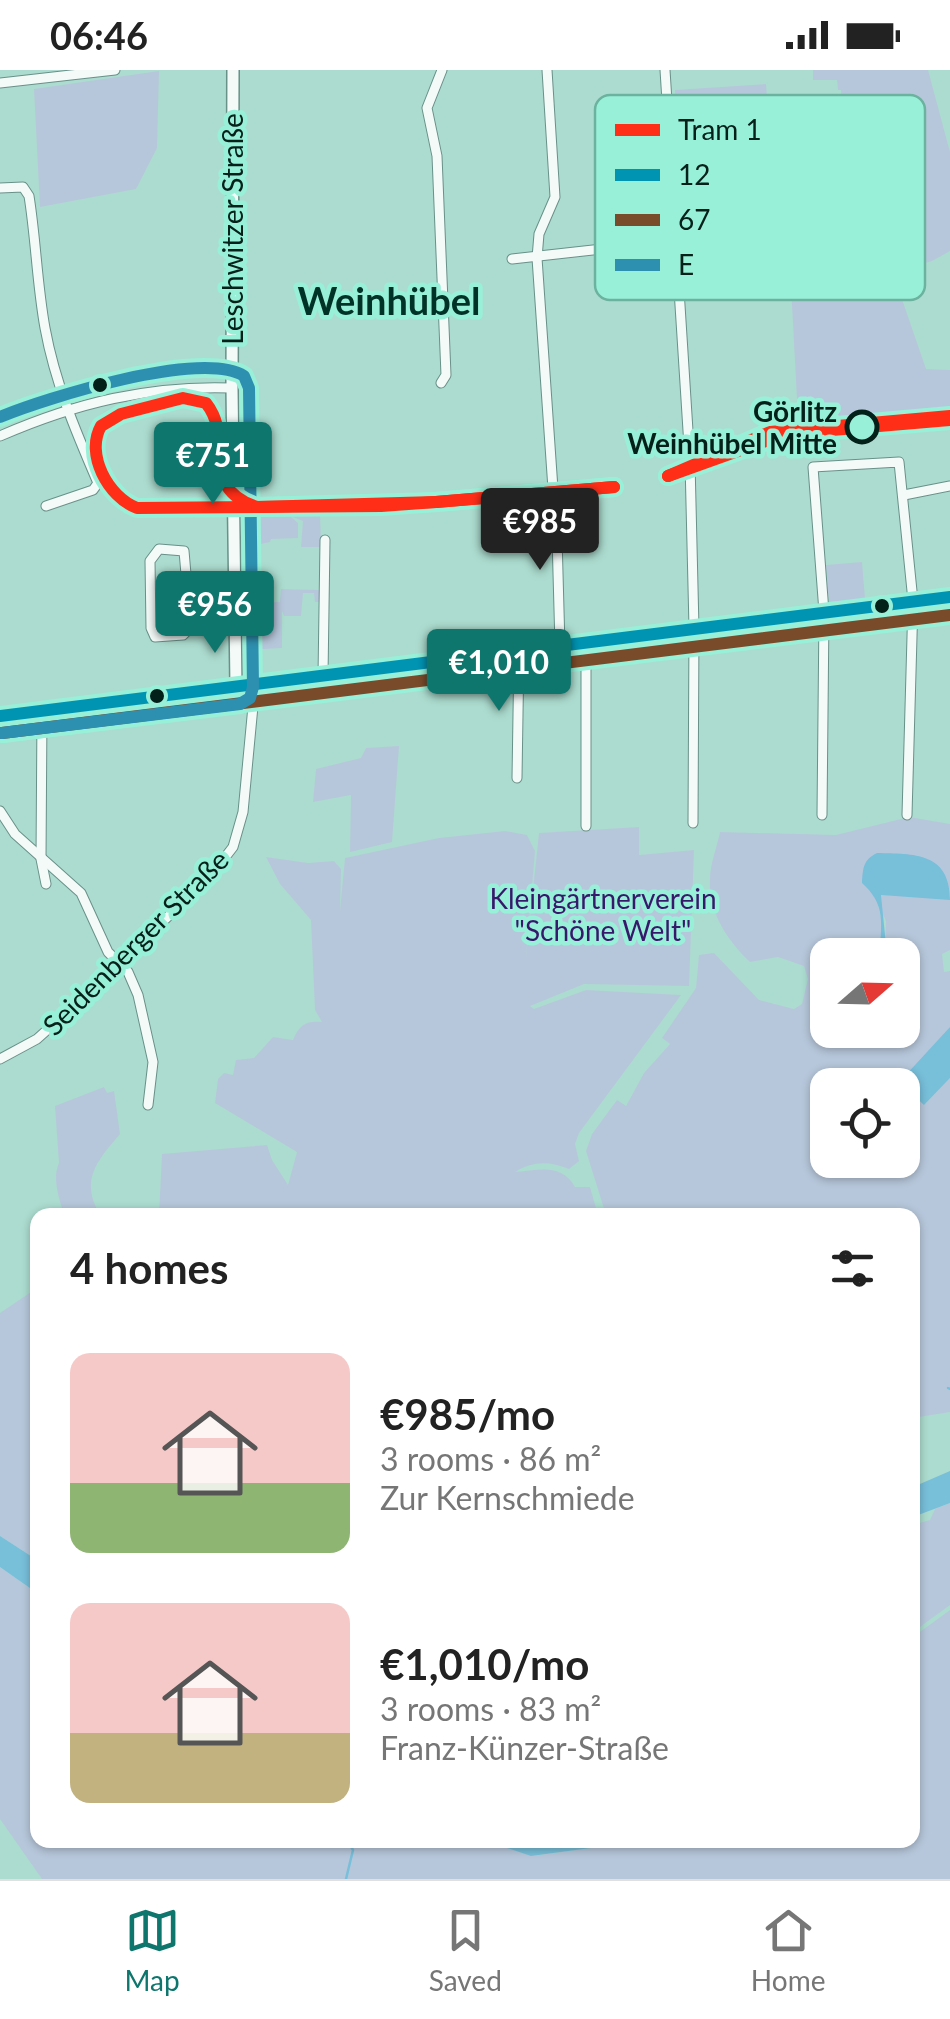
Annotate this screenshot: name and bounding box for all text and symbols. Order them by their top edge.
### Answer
text: 06:46 [50,12,148,58]
legend [595,95,925,300]
text: Tram 1 [678,112,762,146]
street label: Leschwitzer Straße [215,113,249,345]
text: 12 [678,157,710,191]
text: 67 [678,202,710,236]
text: E [678,247,694,281]
district label: Weinhübel [297,277,481,323]
unlabelled marker [90,375,110,395]
place label: Görlitz Weinhübel Mitte [627,394,837,460]
marker: Görlitz Weinhübel Mitte [846,411,878,443]
pin: €751 [154,422,272,507]
text: €751 [176,435,250,474]
pin: €985 [481,488,599,573]
text: €985 [503,501,577,540]
pin: €956 [156,571,274,656]
text: €956 [178,584,252,623]
unlabelled marker [872,596,892,616]
pin: €1,010 [418,629,580,714]
text: €1,010 [449,642,549,681]
unlabelled marker [147,686,167,706]
street label: Seidenberger Straße [35,842,235,1042]
park label: Kleingärtnerverein "Schöne Welt" [489,881,717,947]
north arrow [810,938,920,1048]
map controls [810,938,920,1178]
button: locate [810,1068,920,1178]
icon: filters [825,1241,880,1296]
text: 4 homes [70,1243,228,1293]
text: €985/mo [380,1389,555,1439]
icon: home [150,1393,270,1513]
text: 3 rooms · 86 m² [380,1439,601,1478]
text: Zur Kernschmiede [380,1478,635,1517]
text: €1,010/mo [380,1639,589,1689]
icon: home [150,1643,270,1763]
text: 3 rooms · 83 m² [380,1689,601,1728]
text: Franz-Künzer-Straße [380,1728,669,1767]
tab: Map [125,1903,180,1997]
tab: Saved [429,1903,502,1997]
tab: Home [751,1903,825,1997]

